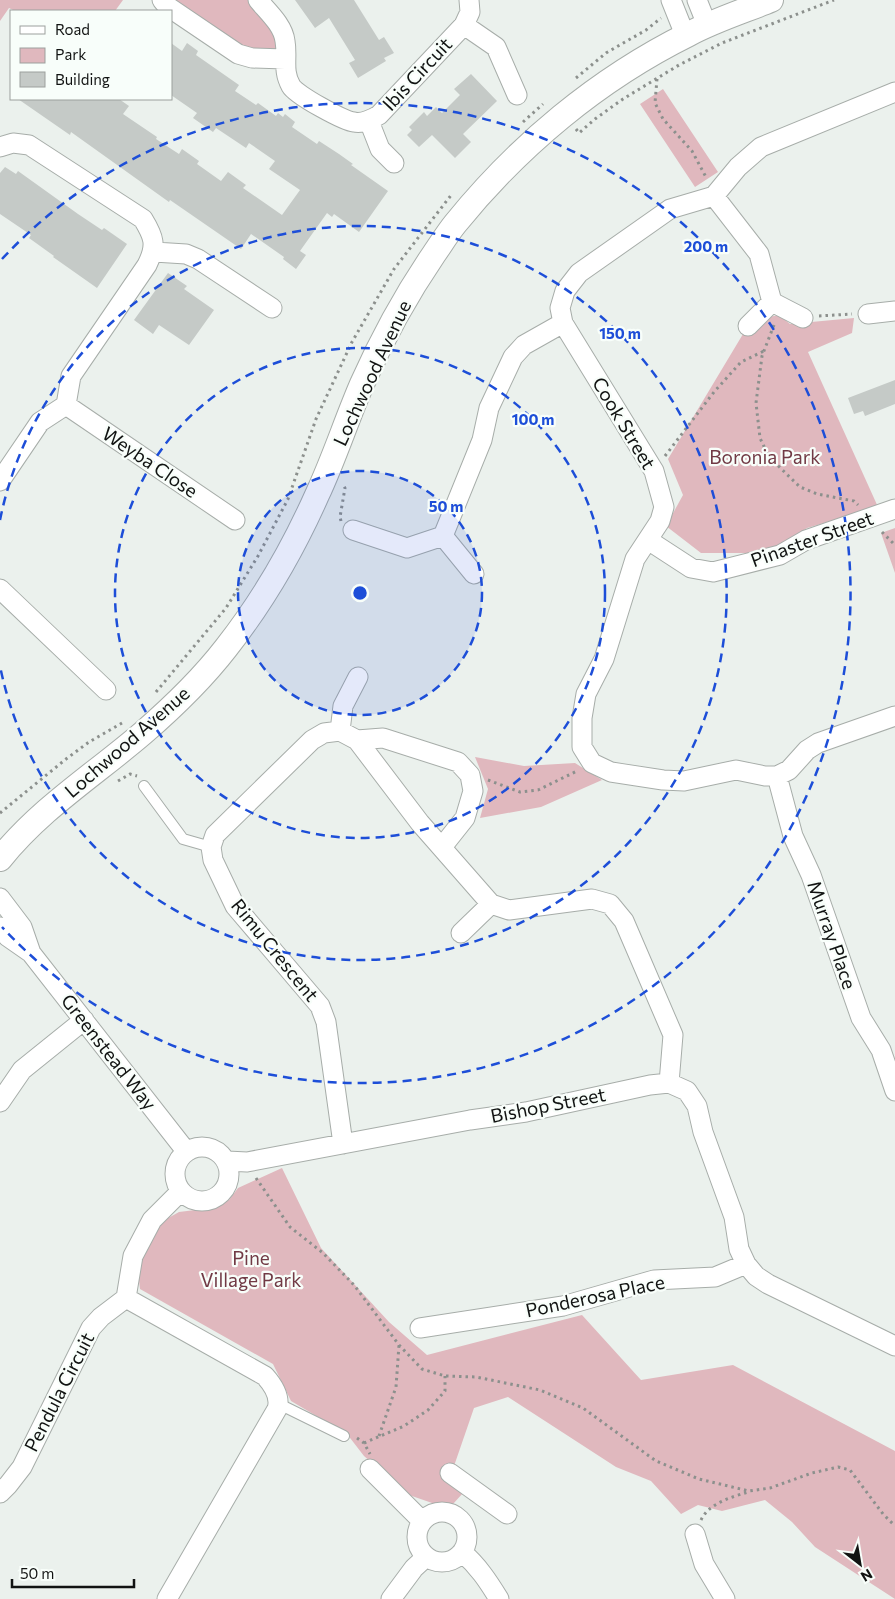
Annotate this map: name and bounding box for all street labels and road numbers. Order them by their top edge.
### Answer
street label: Ibis Circuit [377,32,456,115]
street label: Lochwood Avenue [328,296,415,449]
street label: Cook Street [588,373,661,473]
street label: Weyba Close [98,421,202,502]
street label: Pinaster Street [747,506,876,571]
street label: Lochwood Avenue [60,681,194,802]
street label: Murray Place [803,878,862,992]
street label: Rimu Crescent [227,894,324,1006]
street label: Greenstead Way [57,989,162,1114]
street label: Bishop Street [488,1082,608,1127]
street label: Ponderosa Place [523,1270,667,1321]
street label: Pendula Circuit [19,1328,98,1455]

